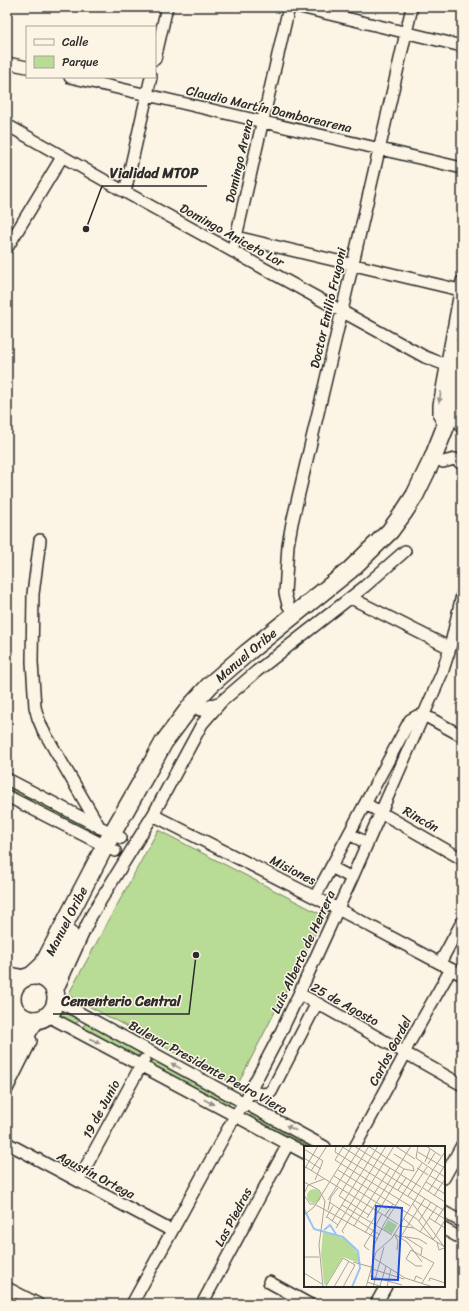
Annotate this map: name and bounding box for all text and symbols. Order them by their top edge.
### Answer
legend [26,26,156,78]
text: Calle [62,31,89,53]
text: Parque [62,51,99,73]
street label: Claudio Martín Damborearena [184,79,355,139]
street label: Domingo Arena [218,116,260,205]
callout: Vialidad MTOP [102,160,207,186]
text: Vialidad MTOP [110,161,199,186]
street label: Domingo Aniceto Lor [175,197,289,274]
street label: Doctor Emilio Frugoni [303,245,353,371]
one-way arrow [437,391,443,403]
street label: Manuel Oribe [209,621,282,688]
street label: Rincón [399,799,443,839]
street label: Misiones [266,849,321,892]
street label: Manuel Oribe [38,882,94,960]
street label: Luis Alberto de Herrera [264,886,342,1018]
street label: 25 de Agosto [307,976,384,1032]
callout: Cementerio Central [53,988,189,1014]
text: Cementerio Central [60,989,182,1014]
street label: Carlos Gardel [362,1012,418,1090]
street label: Bulevar Presidente Pedro Viera [124,1014,292,1121]
one-way arrow [89,1037,100,1044]
one-way arrow [171,1063,182,1070]
street label: 19 de Junio [76,1075,126,1143]
one-way arrow [203,1099,215,1105]
one-way arrow [285,1125,296,1132]
street label: Agustín Ortega [52,1144,140,1206]
inset map [304,1146,445,1287]
street label: Las Piedras [208,1182,259,1251]

